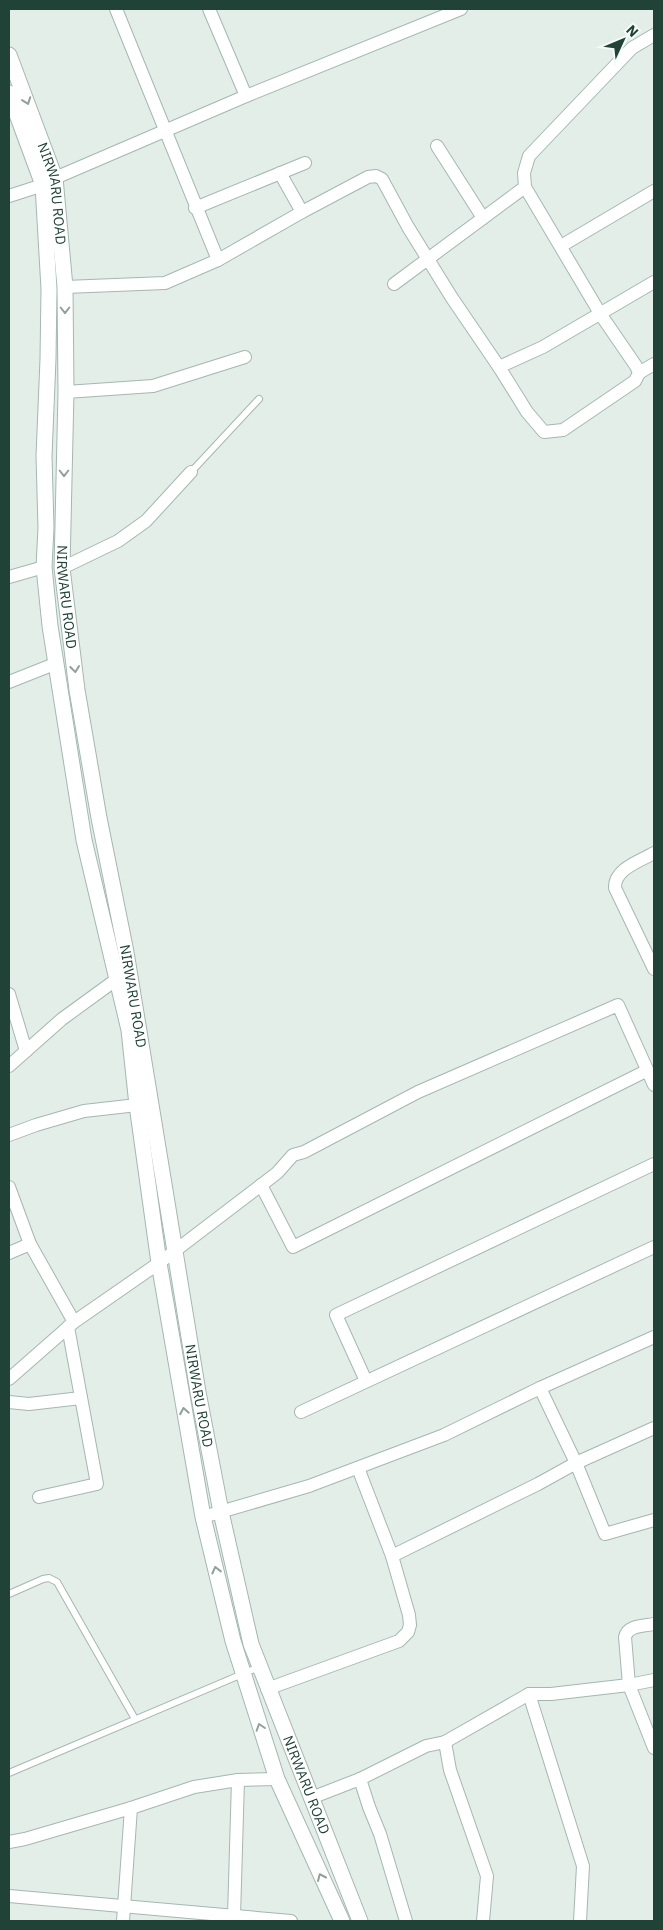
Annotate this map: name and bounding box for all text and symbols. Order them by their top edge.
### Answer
north arrow [598,15,648,65]
text: N [622,21,642,41]
one-way arrow [21,96,31,104]
street label: NIRWARU ROAD [33,140,70,245]
one-way arrow [60,306,70,314]
one-way arrow [59,469,69,477]
street label: NIRWARU ROAD [53,545,81,650]
one-way arrow [69,666,80,674]
street label: NIRWARU ROAD [116,943,151,1049]
street label: NIRWARU ROAD [181,1343,217,1449]
one-way arrow [180,1407,190,1415]
one-way arrow [211,1566,222,1575]
one-way arrow [256,1723,266,1731]
street label: NIRWARU ROAD [279,1733,334,1837]
one-way arrow [317,1873,328,1882]

